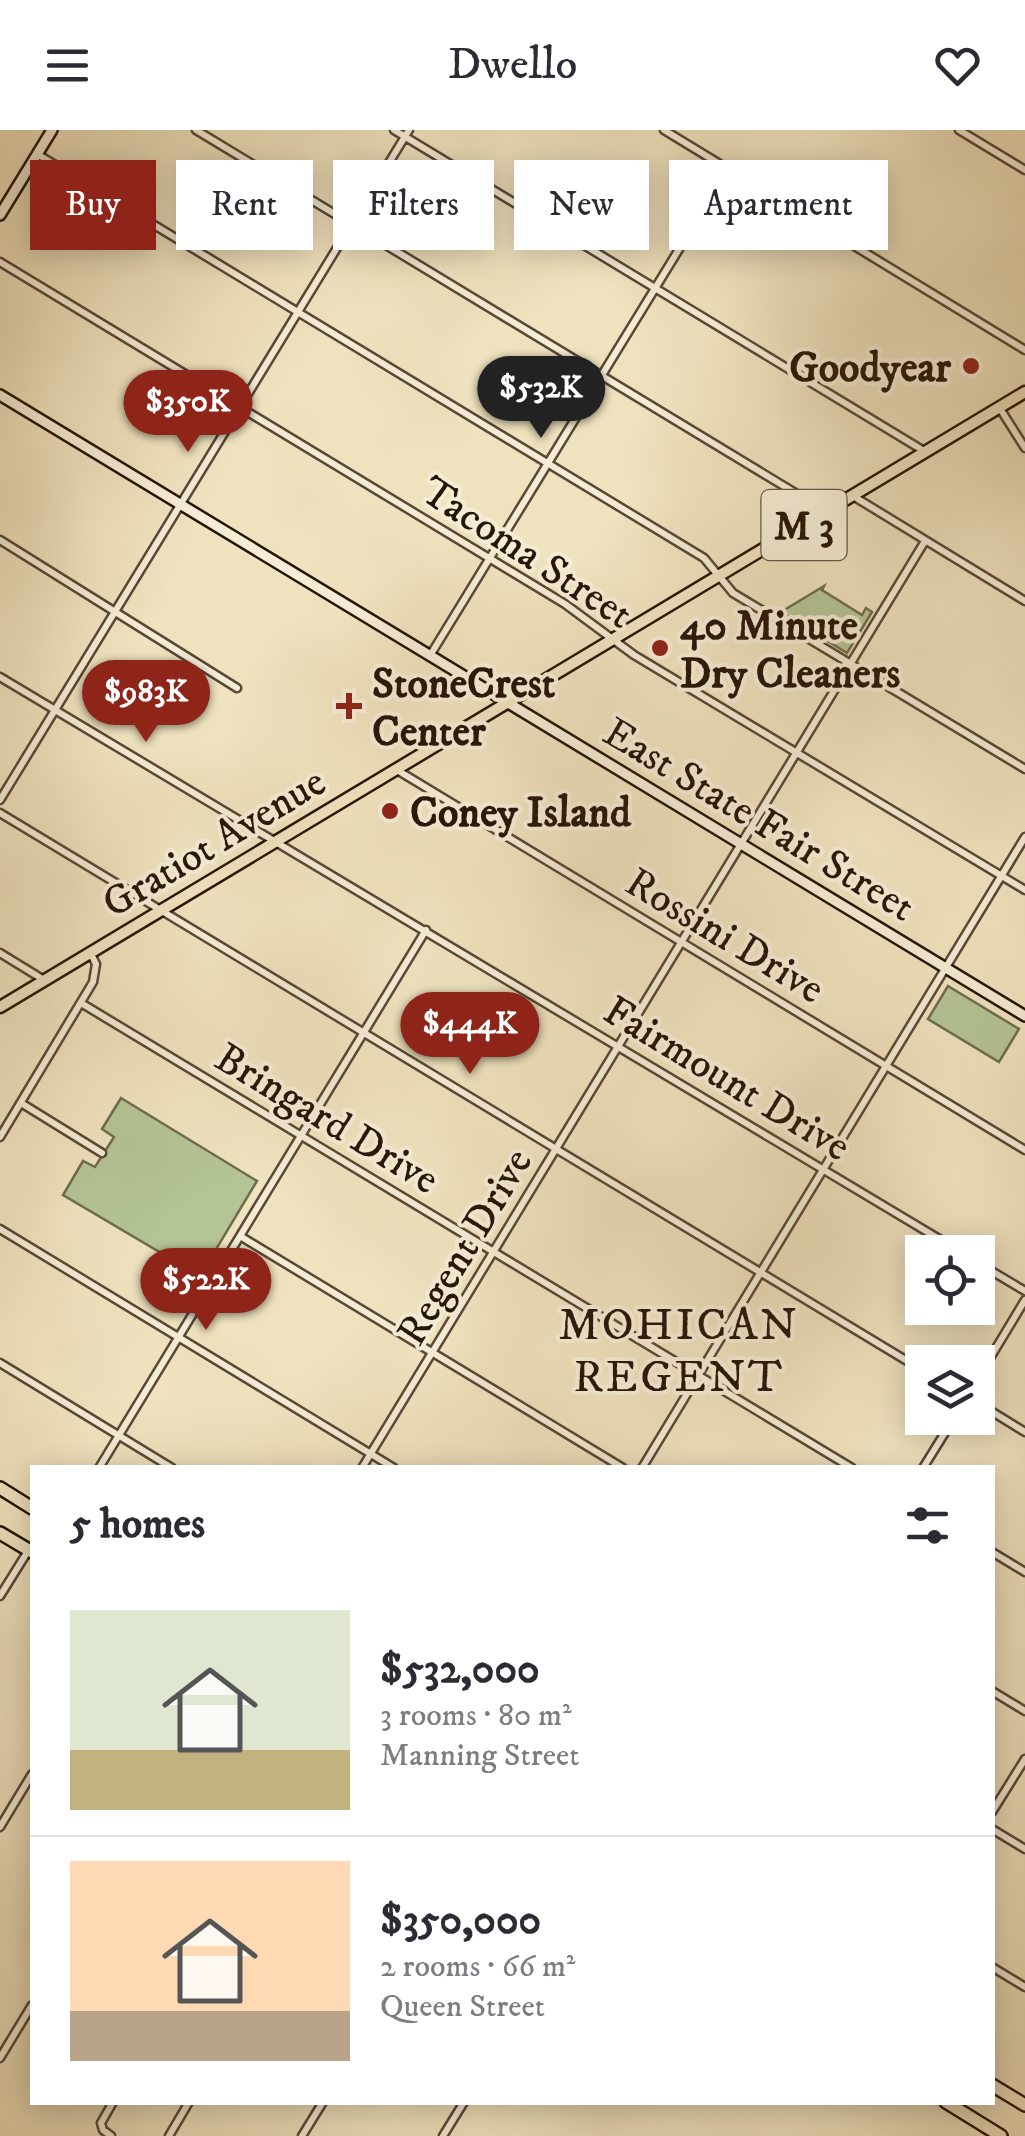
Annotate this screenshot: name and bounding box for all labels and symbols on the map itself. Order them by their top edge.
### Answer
place label: Goodyear [789,343,951,395]
marker: Goodyear [960,355,982,377]
pin: $532K [471,356,611,441]
pin: $350K [118,370,258,455]
street label: Tacoma Street [411,466,642,641]
road number: M 3 [762,490,846,560]
place label: 40 Minute Dry Cleaners [680,601,900,701]
marker: 40 Minute Dry Cleaners [649,637,671,659]
place label: StoneCrest Center [372,659,556,759]
pin: $983K [76,660,216,745]
marker: StoneCrest Center [336,693,362,719]
street label: East State Fair Street [593,707,924,934]
street label: Gratiot Avenue [94,757,336,931]
place label: Coney Island [410,788,632,840]
marker: Coney Island [379,800,401,822]
street label: Rossini Drive [616,857,833,1016]
street label: Fairmount Drive [594,986,859,1174]
pin: $444K [400,992,540,1077]
street label: Bringard Drive [205,1032,448,1207]
street label: Regent Drive [386,1140,545,1356]
pin: $522K [136,1248,276,1333]
district label: MOHICAN REGENT [558,1298,800,1406]

